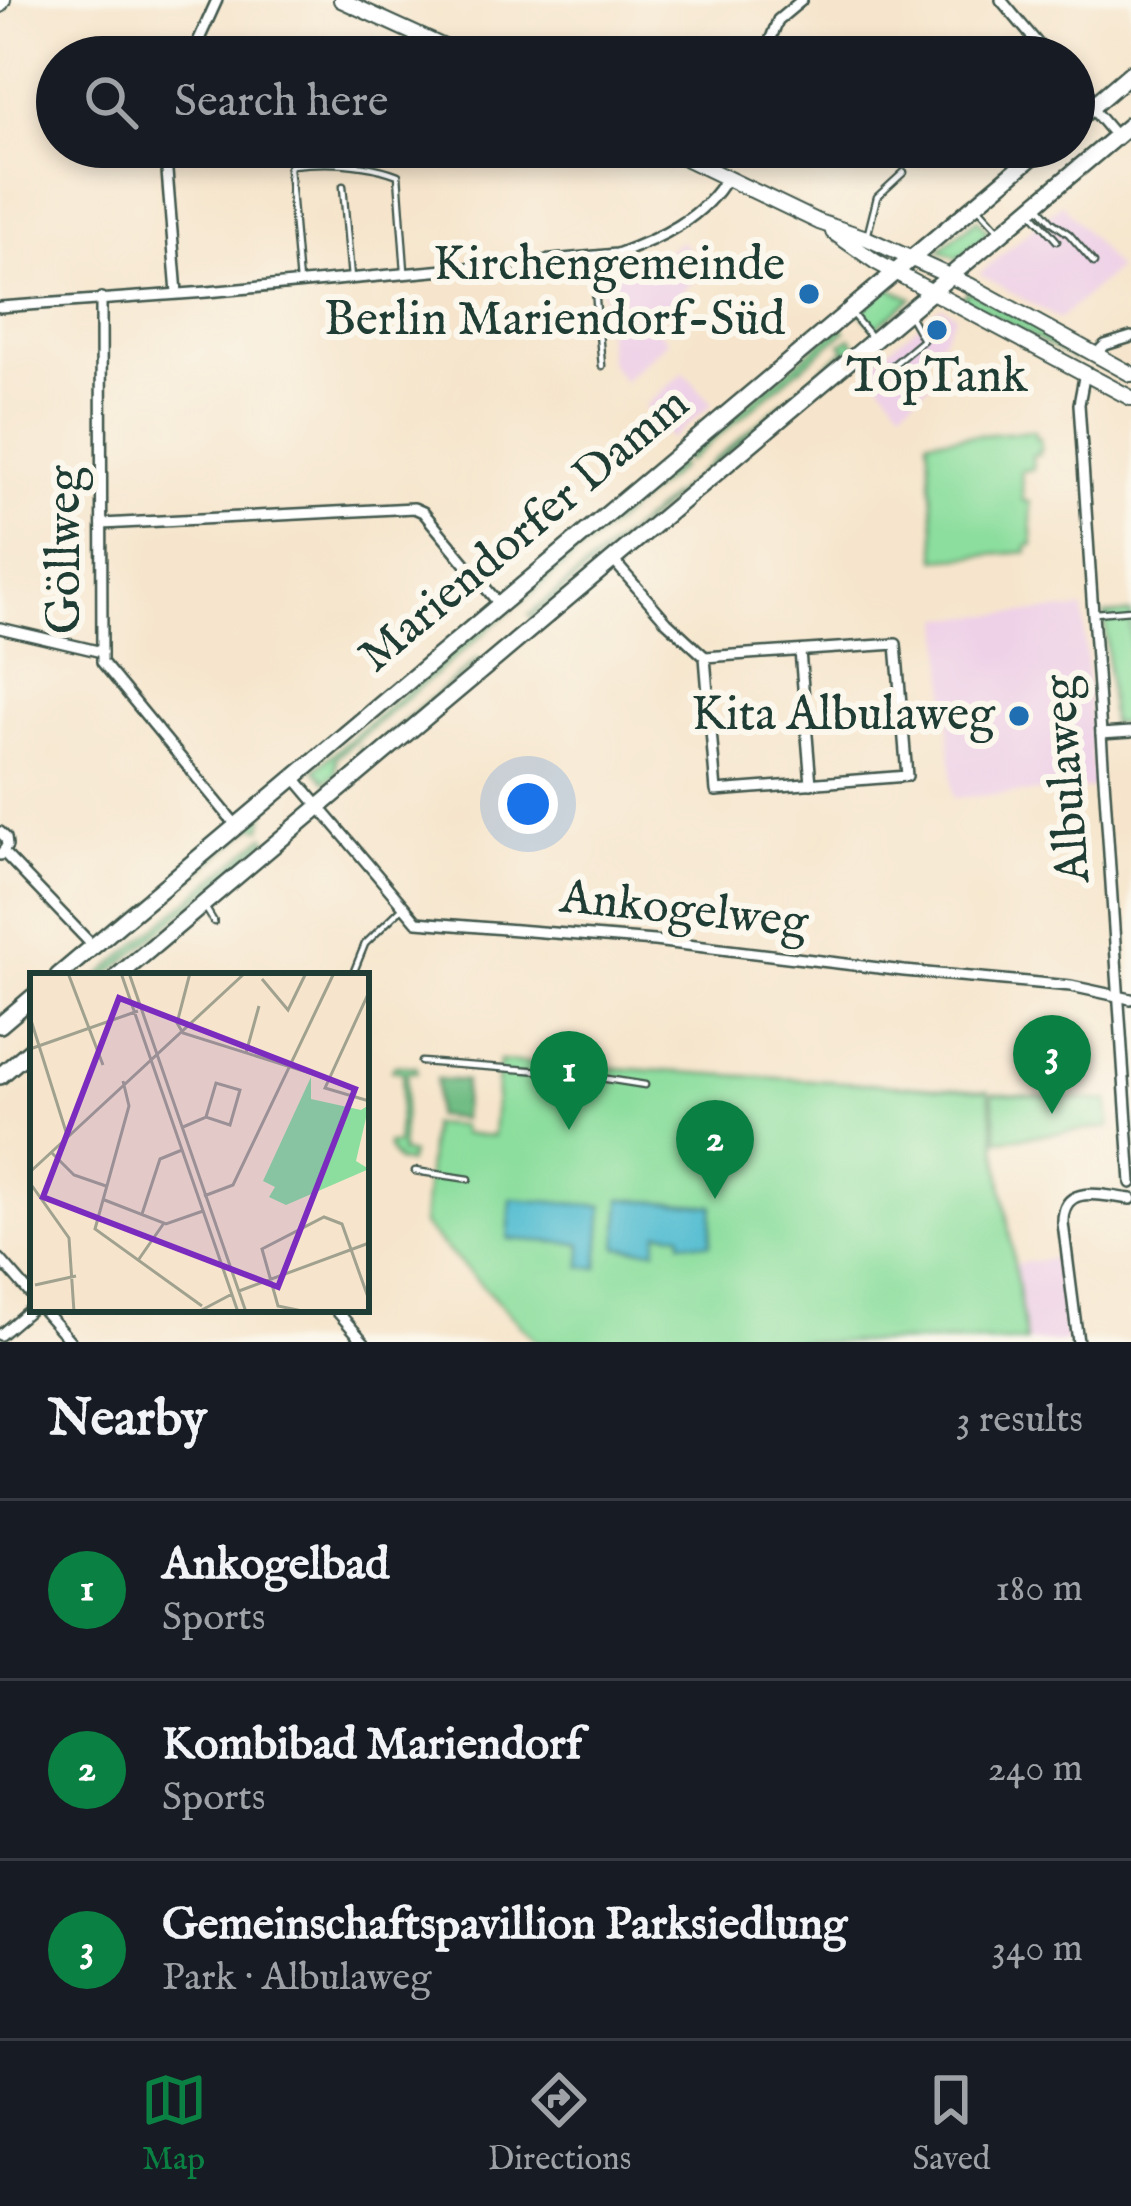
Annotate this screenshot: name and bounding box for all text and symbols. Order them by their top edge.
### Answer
search box [36,36,1095,168]
icon: search [78,69,144,135]
text: Search here [174,74,388,131]
place label: Kirchengemeinde Berlin Mariendorf-Süd [324,236,785,351]
marker: Kirchengemeinde Berlin Mariendorf-Süd [796,281,822,307]
marker: TopTank [924,317,950,343]
place label: TopTank [846,348,1028,408]
street label: Mariendorfer Damm [347,375,703,687]
street label: Göllweg [36,465,96,634]
street label: Albulaweg [1031,672,1105,886]
place label: Kita Albulaweg [691,686,996,746]
marker: Kita Albulaweg [1006,703,1032,729]
your location [498,774,558,834]
street label: Ankogelweg [556,868,812,954]
inset map [30,973,369,1312]
pin: 3 [1013,1015,1091,1114]
pin: 1 [530,1031,608,1130]
pin: 2 [676,1100,754,1199]
text: Nearby [48,1388,207,1453]
text: 3 results [956,1396,1083,1445]
text: Ankogelbad [162,1537,389,1594]
text: 1 [80,1565,94,1614]
text: 180 m [995,1565,1083,1614]
text: Sports [162,1594,265,1643]
text: Kombibad Mariendorf [162,1717,582,1774]
text: 2 [78,1745,96,1794]
text: 240 m [988,1745,1083,1794]
text: Sports [162,1774,265,1823]
text: Gemeinschaftspavillion Parksiedlung [162,1897,847,1954]
text: 3 [80,1925,94,1974]
text: 340 m [992,1925,1083,1974]
text: Park · Albulaweg [162,1954,431,2003]
tab: Map [141,2067,207,2181]
tab: Directions [488,2067,631,2181]
tab: Saved [912,2067,990,2181]

